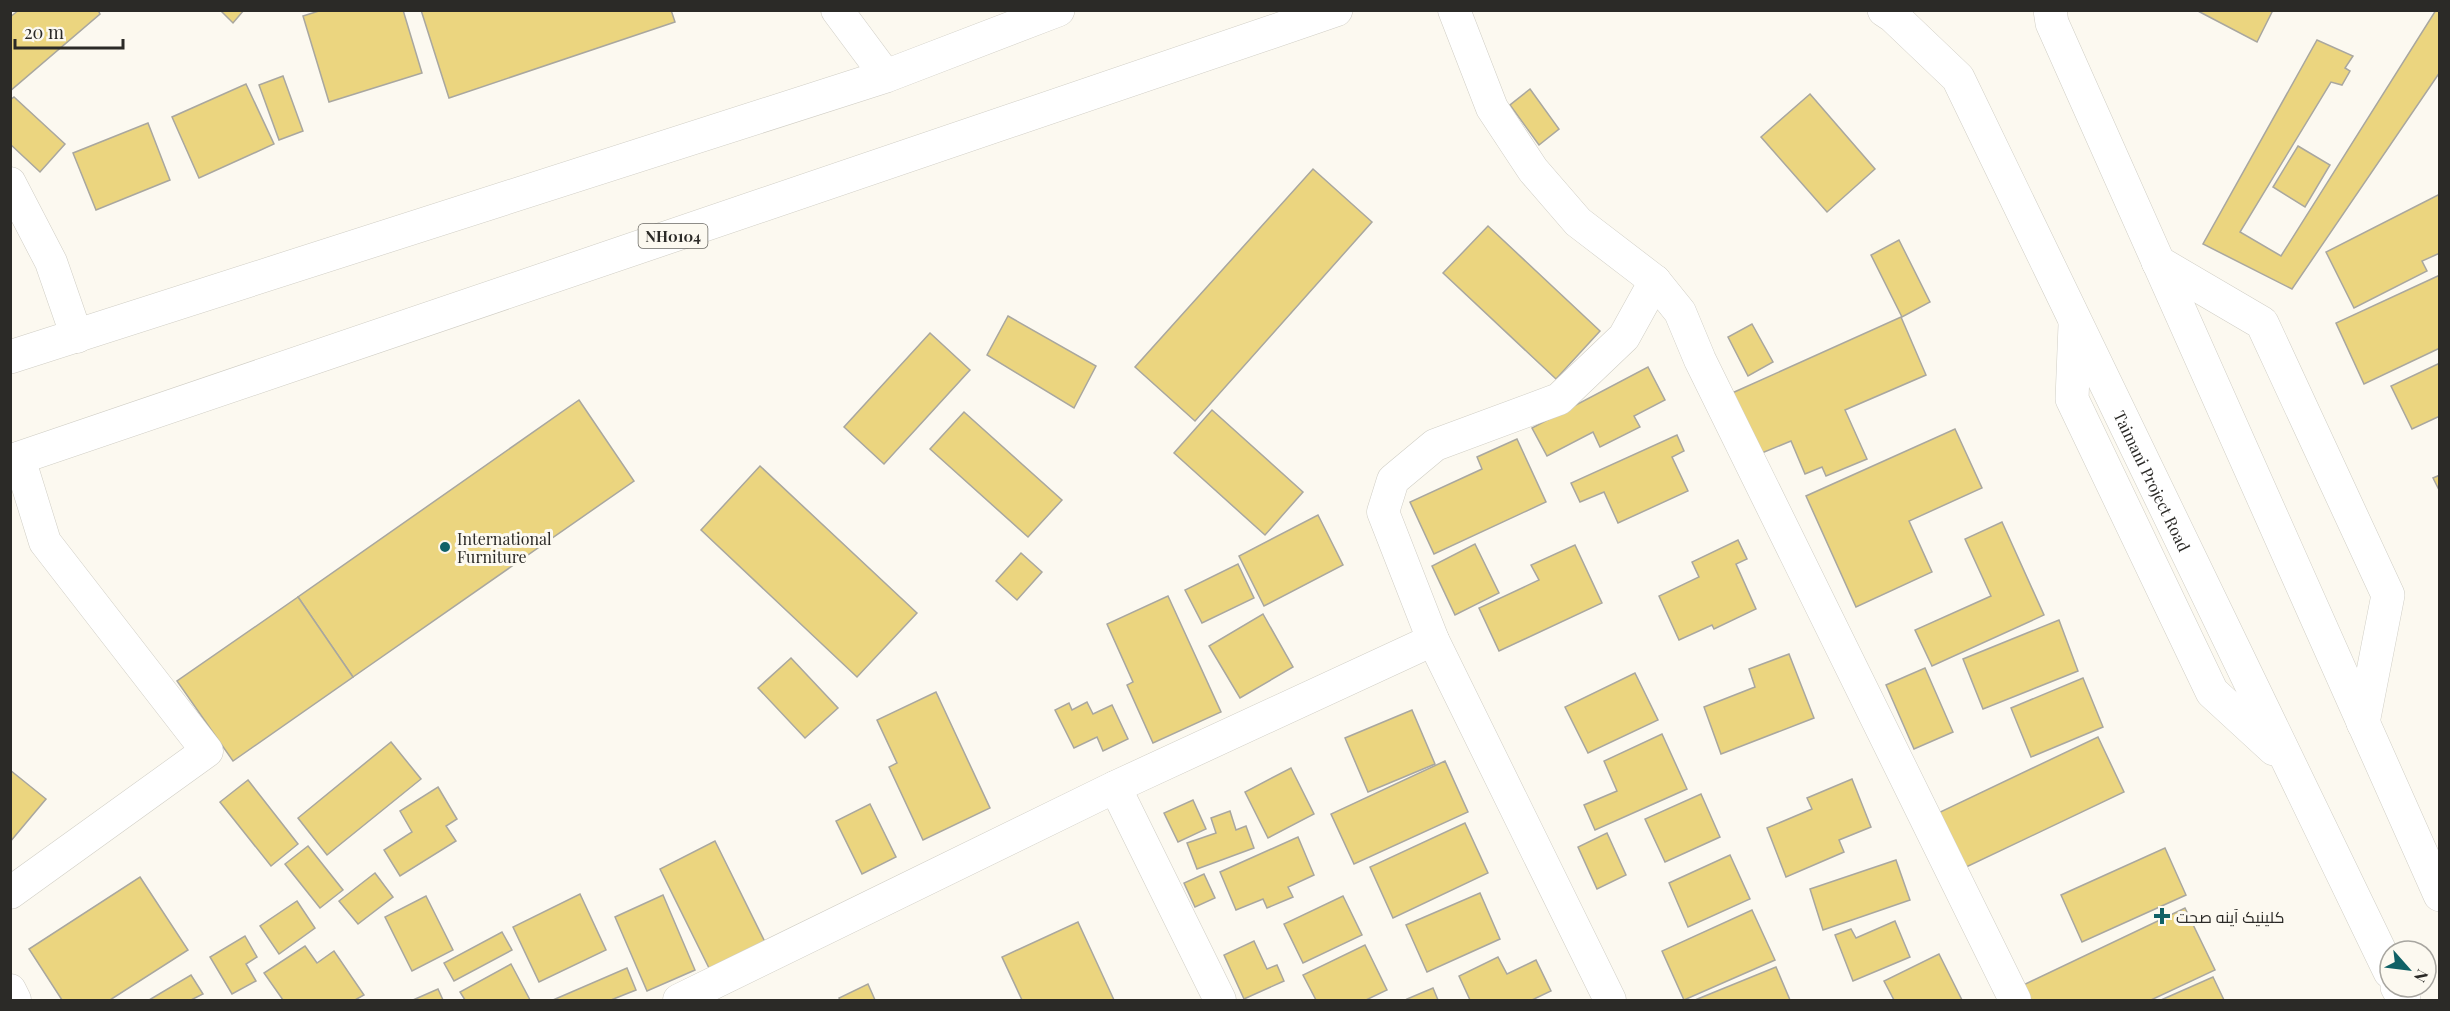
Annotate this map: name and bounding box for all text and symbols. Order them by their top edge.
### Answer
scale bar [15,12,123,50]
text: 20 m [24,20,64,44]
road number: NH0104 [638,224,708,248]
street label: Taimani Project Road [2110,407,2196,555]
place label: International Furniture [457,528,552,567]
marker: International Furniture [438,540,452,554]
place label: کلینیک آینه صحت [2176,906,2284,927]
marker: کلینیک آینه صحت [2153,907,2171,925]
north arrow [2378,939,2438,999]
text: N [2409,966,2434,987]

